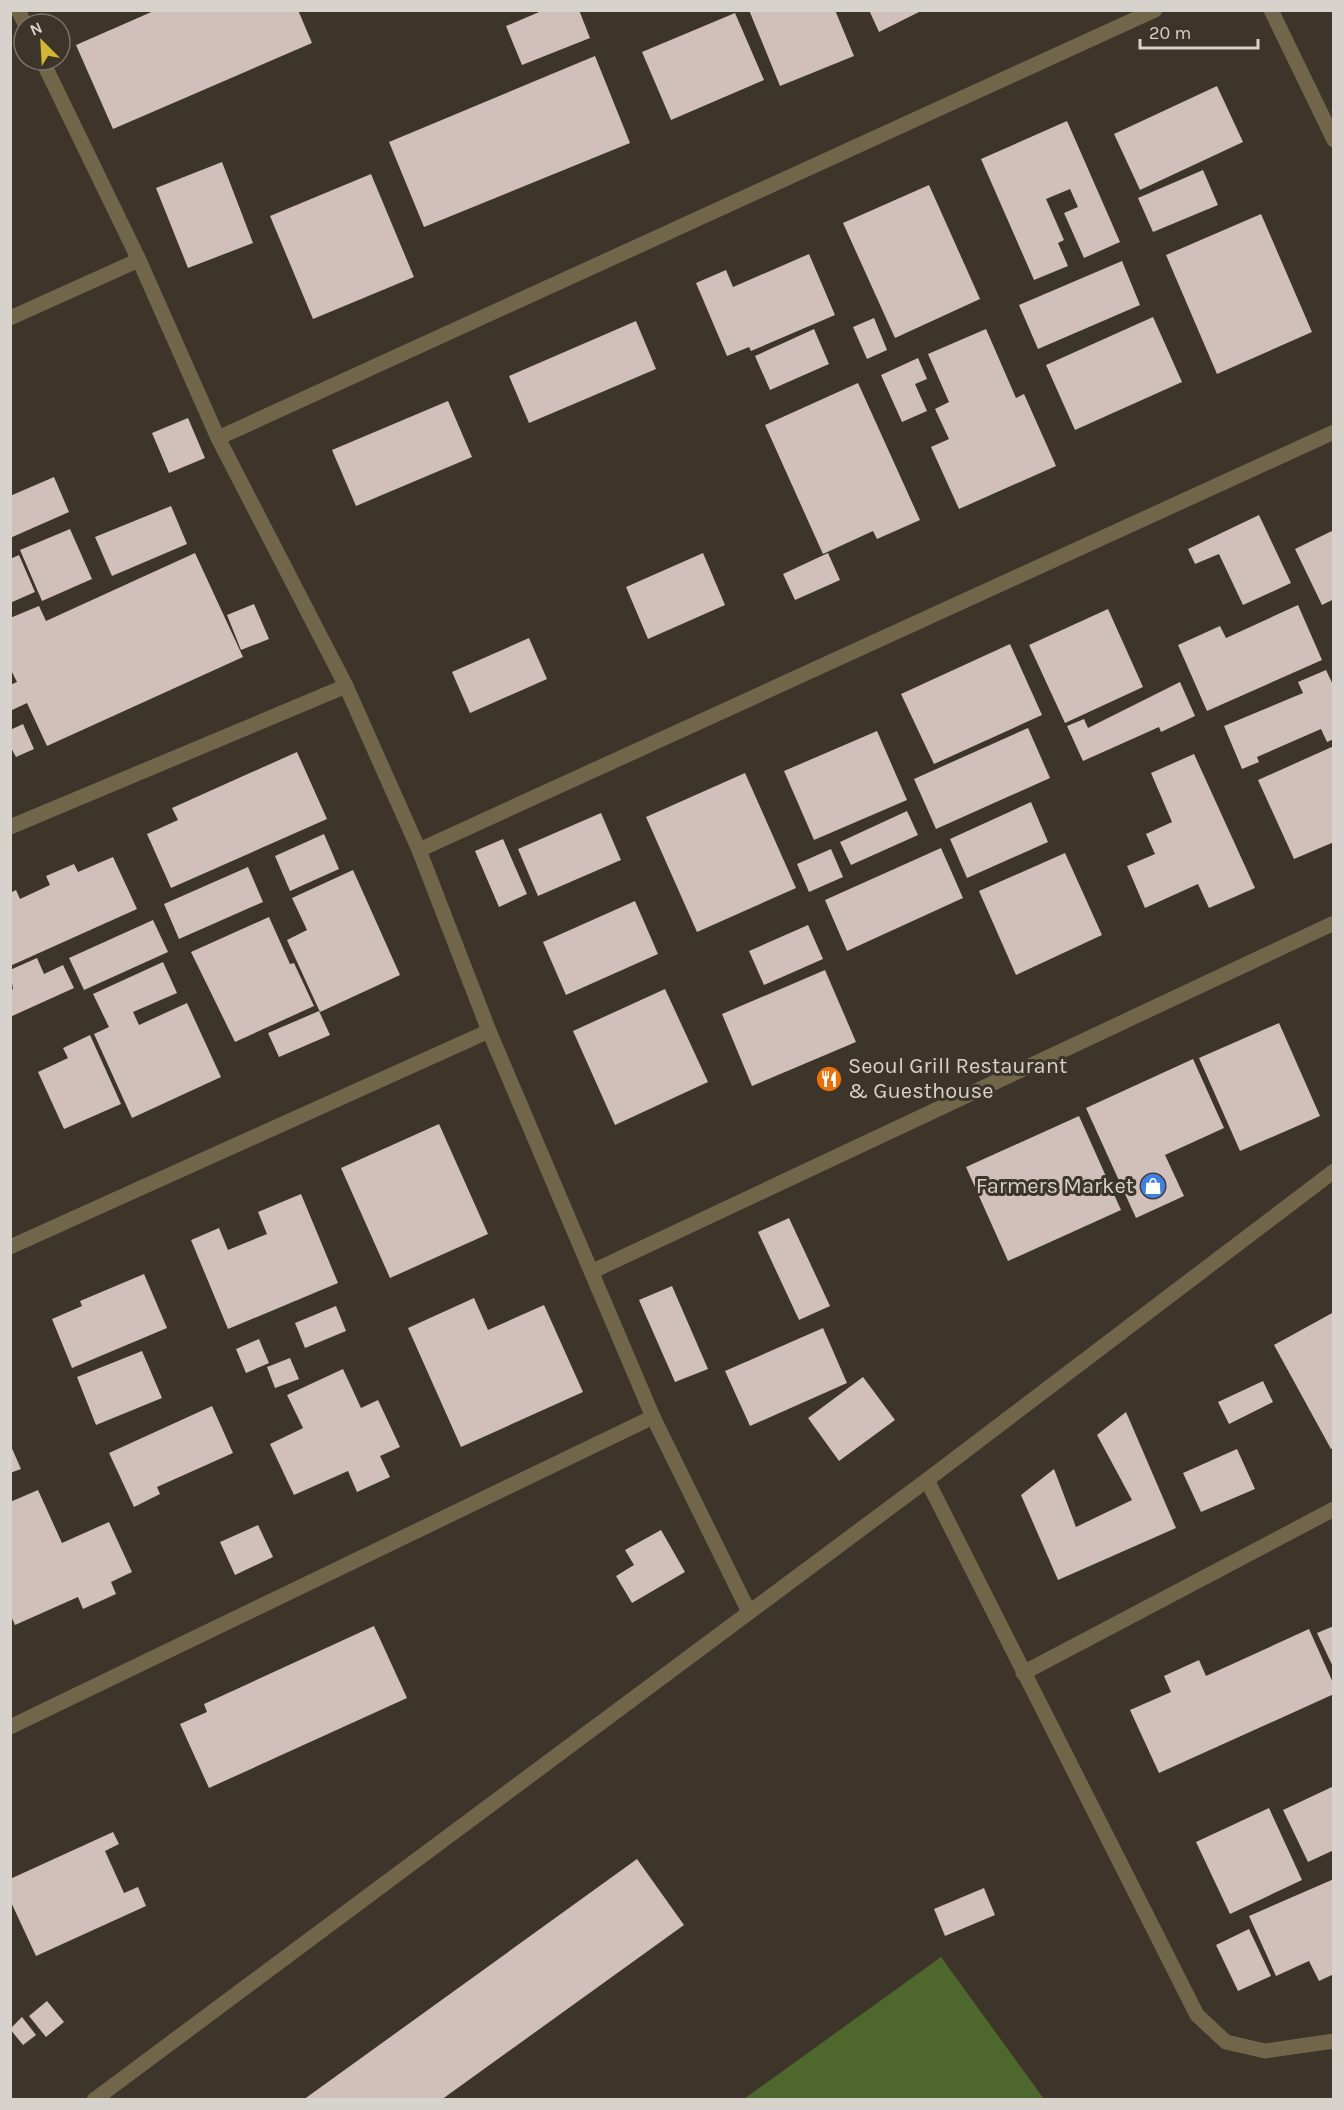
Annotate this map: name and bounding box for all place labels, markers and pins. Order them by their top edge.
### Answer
place label: Seoul Grill Restaurant & Guesthouse [848,1053,1067,1104]
restaurant icon: Seoul Grill Restaurant & Guesthouse [814,1064,844,1094]
shop icon: Farmers Market [1138,1171,1168,1201]
place label: Farmers Market [976,1173,1134,1199]

